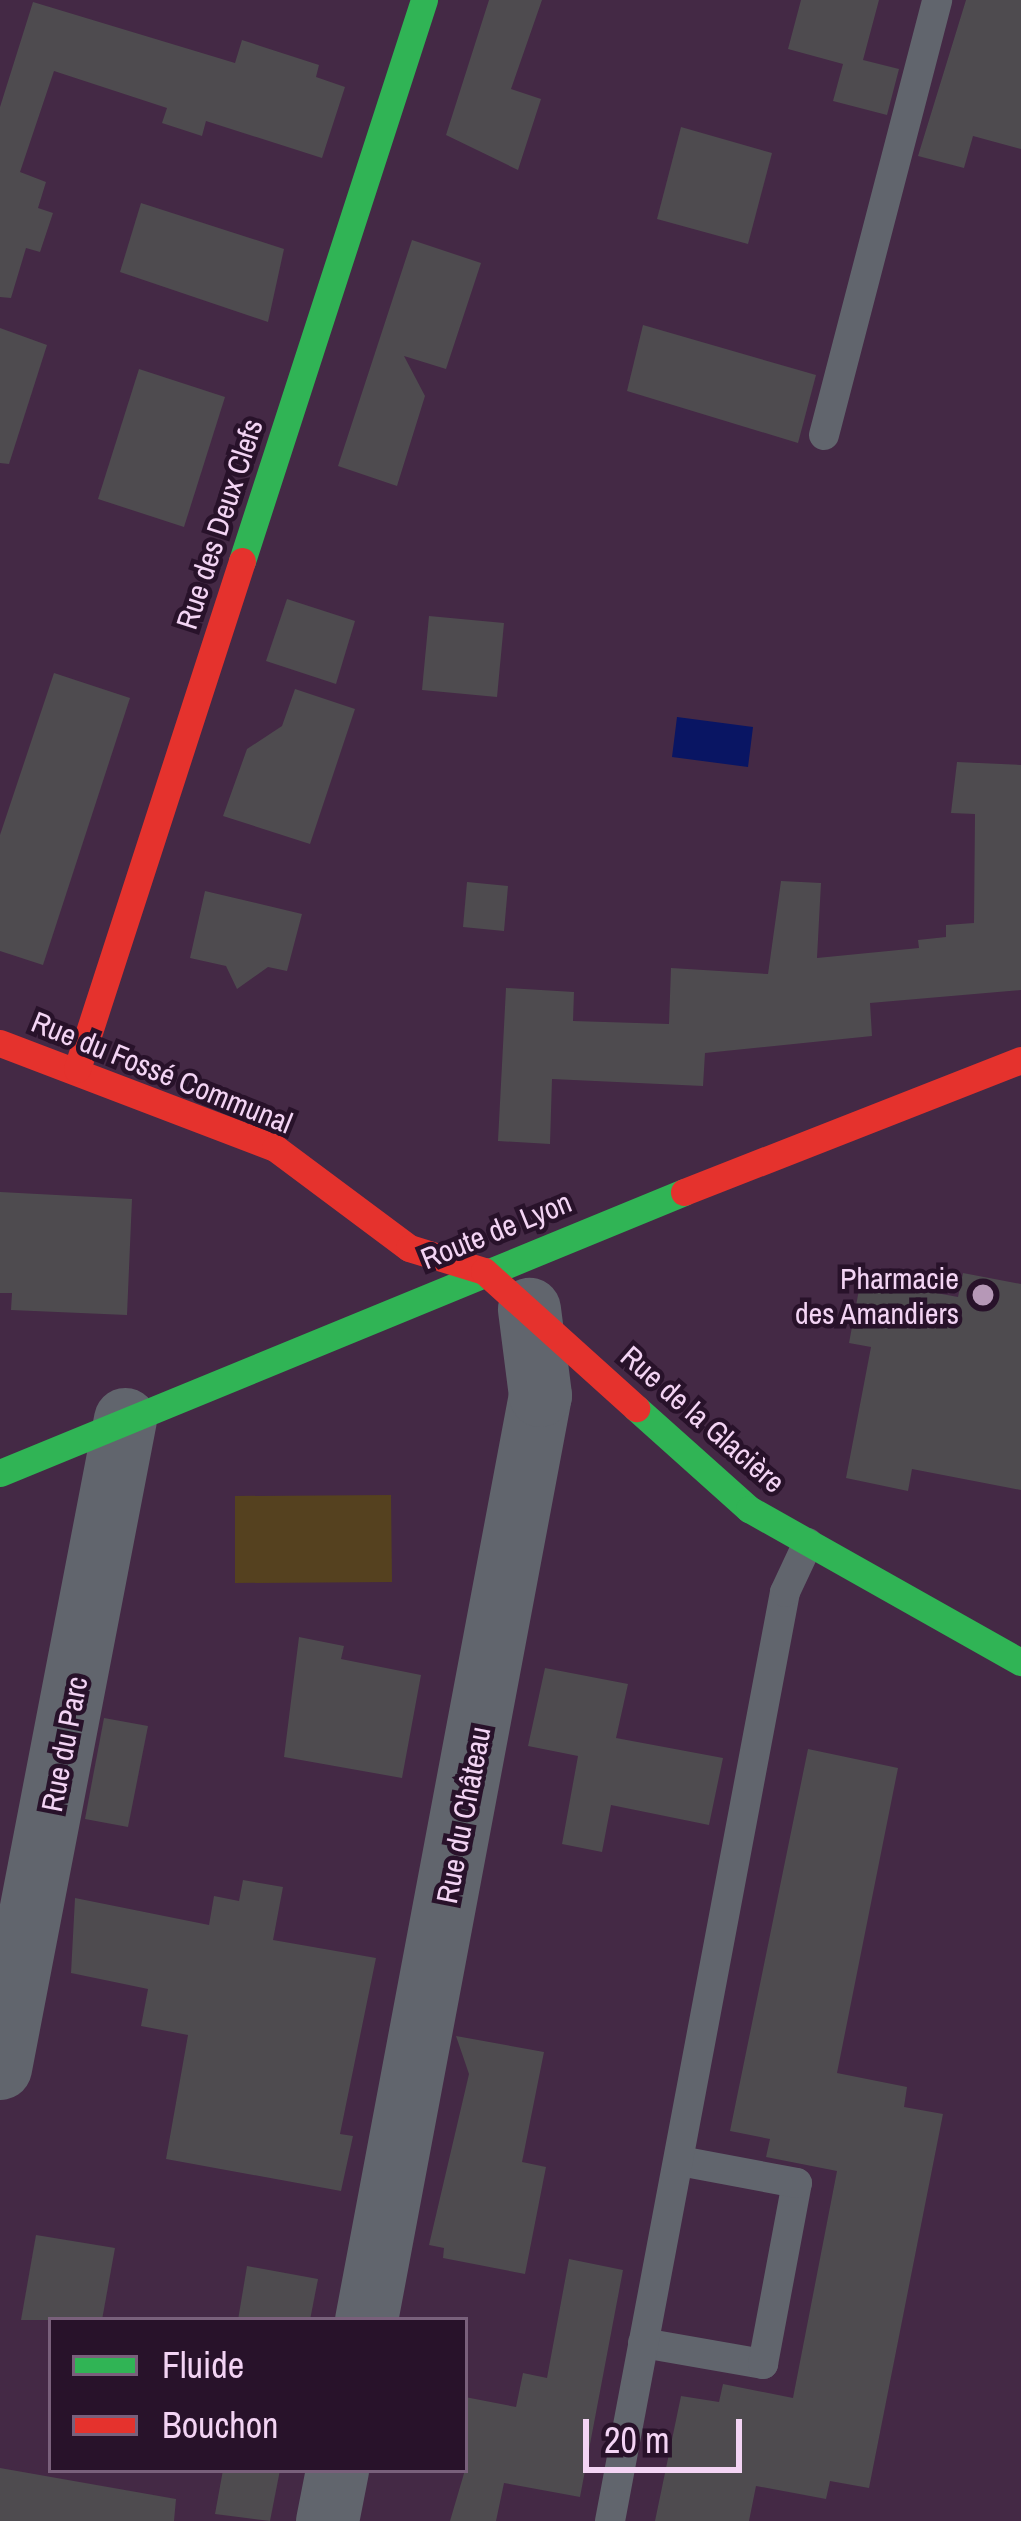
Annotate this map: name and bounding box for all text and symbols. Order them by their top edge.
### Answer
street label: Rue des Deux Clefs [168,414,270,634]
street label: Rue du Fossé Communal [27,1003,297,1141]
street label: Route de Lyon [415,1184,577,1276]
place label: Pharmacie des Amandiers [794,1260,959,1330]
marker: Pharmacie des Amandiers [970,1282,996,1308]
street label: Rue de la Glacière [614,1338,792,1500]
street label: Rue du Parc [33,1673,95,1815]
street label: Rue du Château [428,1724,498,1906]
legend [48,2317,468,2473]
text: Fluide [162,2341,244,2389]
scale bar [589,2395,748,2469]
text: Bouchon [162,2401,279,2449]
text: 20 m [604,2416,670,2464]

